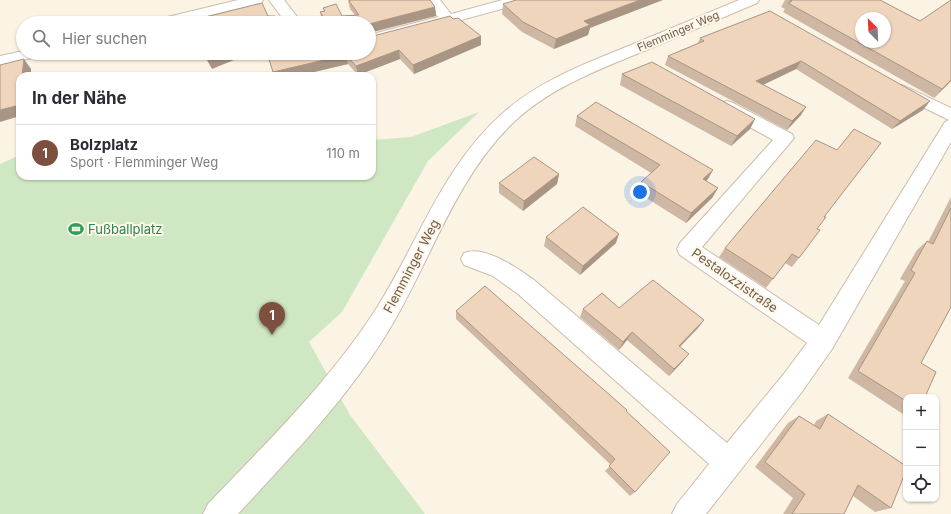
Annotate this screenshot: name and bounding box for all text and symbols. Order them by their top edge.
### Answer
street label: Flemminger Weg [635,7,721,55]
north arrow [855,12,891,48]
search box [16,16,376,60]
icon: search [30,27,52,49]
text: Hier suchen [62,29,147,48]
text: In der Nähe [32,88,127,108]
text: Bolzplatz [70,135,138,154]
text: 1 [42,145,48,161]
text: 110 m [326,145,360,161]
text: Sport · Flemminger Weg [70,154,218,170]
your location [630,182,650,202]
street label: Flemminger Weg [380,216,442,316]
sports icon: Fußballplatz [67,220,85,238]
place label: Fußballplatz [88,221,162,237]
street label: Pestalozzistraße [689,244,781,316]
pin: 1 [259,302,285,335]
map controls [903,394,939,502]
button: + [903,394,939,430]
button: − [903,430,939,466]
button: locate [903,466,939,502]

